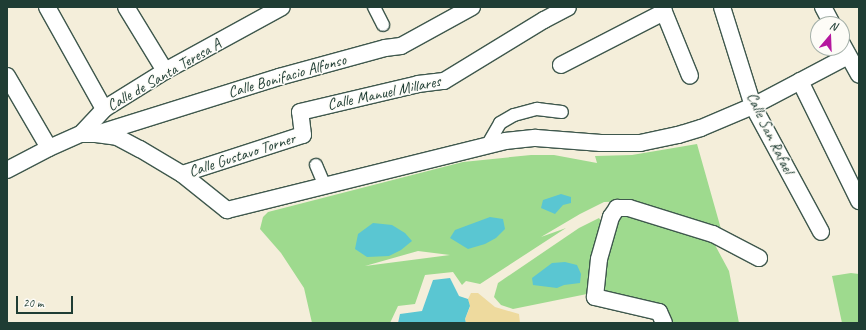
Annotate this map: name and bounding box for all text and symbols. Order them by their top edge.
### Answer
north arrow [810,16,850,56]
text: N [828,18,839,33]
street label: Calle de Santa Teresa A [104,35,224,115]
street label: Calle Bonifacio Alfonso [226,50,348,102]
street label: Calle Manuel Millares [326,72,442,114]
street label: Calle San Rafael [742,89,798,177]
street label: Calle Gustavo Torner [187,129,297,181]
scale bar [18,288,75,314]
text: 20 m [23,295,43,311]

